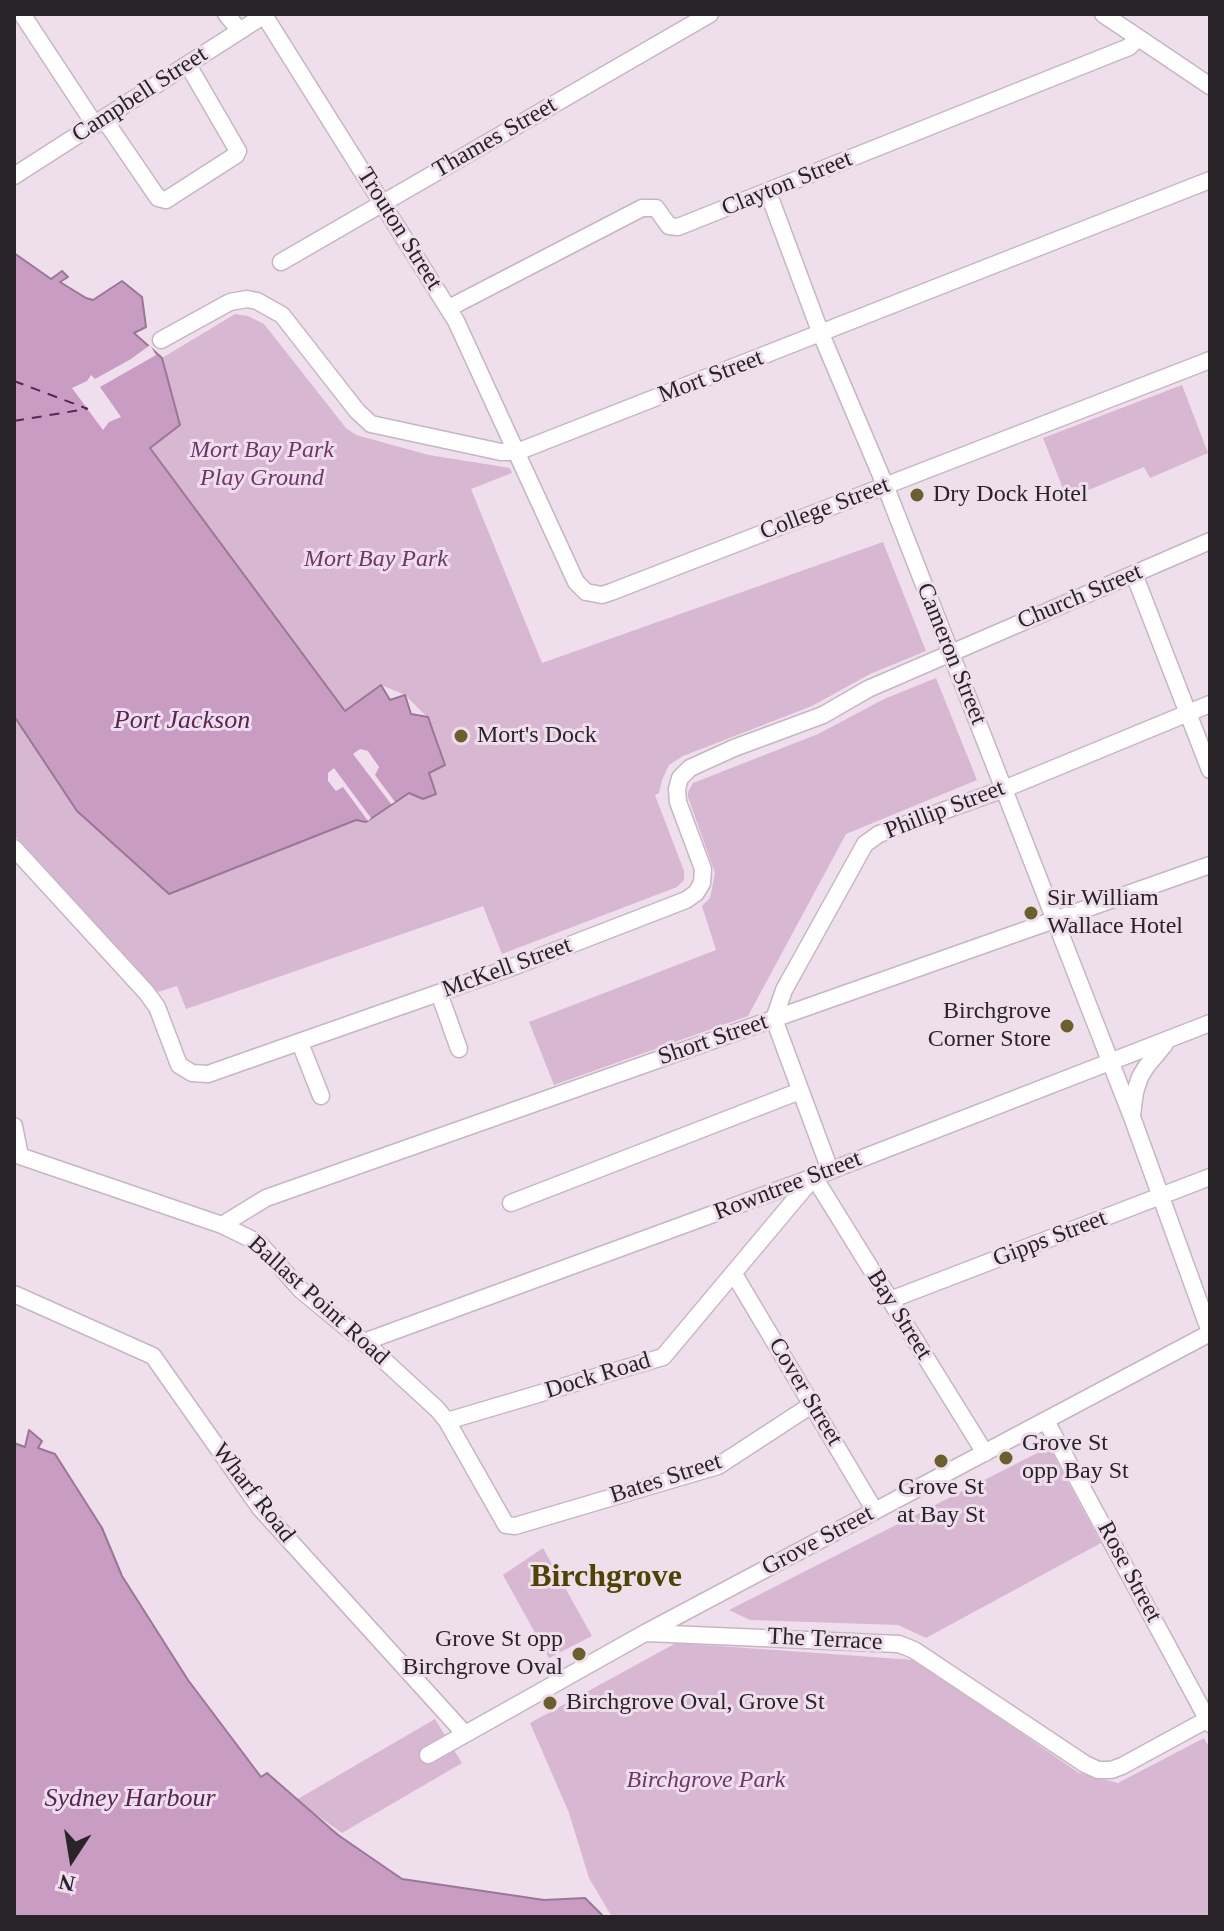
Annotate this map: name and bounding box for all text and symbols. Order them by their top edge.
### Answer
street label: Campbell Street [67,41,213,149]
street label: Thames Street [428,91,562,185]
street label: Clayton Street [718,145,856,223]
street label: Trouton Street [350,163,448,295]
street label: Mort Street [655,344,767,410]
park label: Mort Bay Park Play Ground [190,437,334,493]
street label: College Street [756,471,894,547]
place label: Dry Dock Hotel [933,481,1088,509]
marker: Dry Dock Hotel [908,486,926,504]
park label: Mort Bay Park [304,546,448,574]
street label: Church Street [1013,558,1147,636]
street label: Cameron Street [910,579,992,729]
water label: Port Jackson [114,705,250,737]
place label: Mort's Dock [477,722,597,750]
marker: Mort's Dock [452,727,470,745]
street label: Phillip Street [881,774,1009,846]
place label: Sir William Wallace Hotel [1047,885,1183,941]
marker: Sir William Wallace Hotel [1022,904,1040,922]
street label: McKell Street [439,931,575,1005]
place label: Birchgrove Corner Store [928,998,1051,1054]
street label: Short Street [654,1008,772,1072]
marker: Birchgrove Corner Store [1058,1017,1076,1035]
street label: Rowntree Street [710,1145,866,1227]
street label: Gipps Street [989,1204,1111,1274]
street label: Ballast Point Road [241,1230,395,1372]
street label: Bay Street [860,1265,938,1365]
street label: Cover Street [762,1333,848,1451]
street label: Dock Road [542,1346,654,1406]
place label: Grove St opp Bay St [1022,1430,1129,1486]
street label: Wharf Road [205,1438,301,1548]
street label: Bates Street [607,1447,725,1511]
marker: Grove St opp Bay St [997,1449,1015,1467]
marker: Grove St at Bay St [932,1452,950,1470]
place label: Grove St at Bay St [897,1474,985,1530]
street label: Grove Street [757,1500,879,1582]
street label: Rose Street [1090,1517,1168,1627]
district label: Birchgrove [530,1559,682,1597]
street label: The Terrace [767,1623,883,1657]
place label: Grove St opp Birchgrove Oval [402,1626,563,1682]
marker: Grove St opp Birchgrove Oval [570,1645,588,1663]
place label: Birchgrove Oval, Grove St [566,1689,825,1717]
marker: Birchgrove Oval, Grove St [541,1694,559,1712]
park label: Birchgrove Park [627,1767,785,1795]
water label: Sydney Harbour [44,1783,216,1815]
north arrow [32,1819,112,1899]
text: N [57,1869,77,1897]

